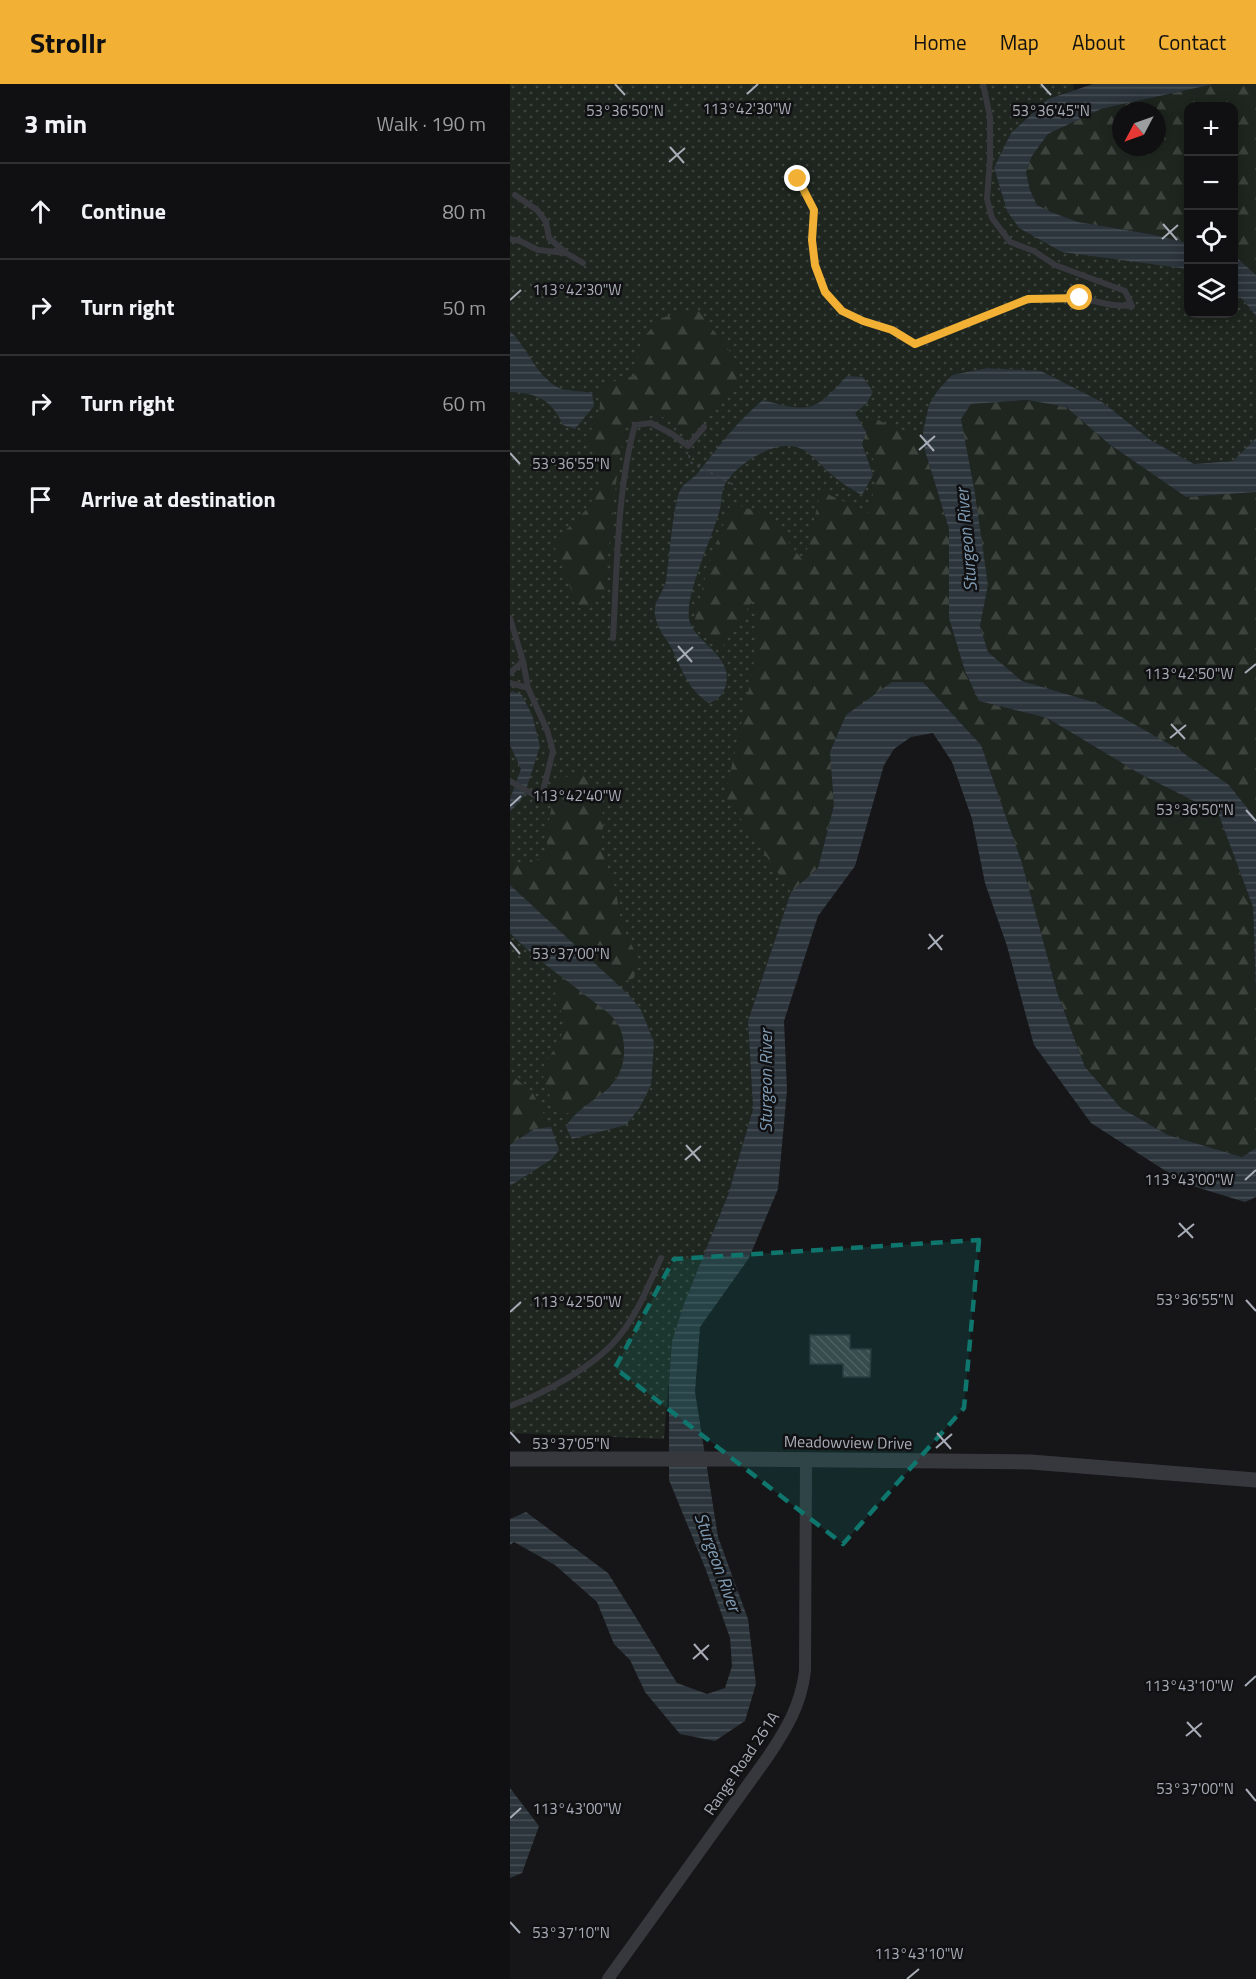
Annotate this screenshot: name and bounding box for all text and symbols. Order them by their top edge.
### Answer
text: Strollr [30,21,106,64]
text: Home [913,26,967,58]
text: Map [1000,26,1039,58]
text: About [1072,26,1125,58]
text: Contact [1158,26,1226,58]
text: 113°42'30"W [702,97,792,120]
text: 53°36'50"N [586,99,664,122]
text: 53°36'45"N [1012,99,1090,122]
north arrow [1112,102,1166,156]
map controls [1184,102,1238,318]
button: + [1184,102,1238,156]
text: 3 min [24,104,87,143]
text: Walk · 190 m [377,108,486,139]
button: − [1184,156,1238,210]
route end [784,165,810,191]
text: Continue [81,194,166,228]
icon: ahead [24,195,57,228]
text: 80 m [442,196,486,227]
button: locate [1184,210,1238,264]
button: layers [1184,264,1238,318]
text: 113°42'30"W [532,278,622,301]
route start [1066,284,1092,310]
text: Turn right [81,290,175,324]
icon: right [24,291,57,324]
text: 50 m [442,292,486,323]
text: Turn right [81,386,175,420]
icon: right [24,387,57,420]
text: 60 m [442,388,486,419]
text: 53°36'55"N [532,452,610,475]
text: Arrive at destination [81,482,276,516]
icon: arrive [24,483,57,516]
water label: Sturgeon River [948,485,984,593]
text: 113°42'50"W [1144,662,1234,685]
text: 113°42'40"W [532,784,622,807]
text: 53°36'50"N [1156,798,1234,821]
text: 53°37'00"N [532,942,610,965]
water label: Sturgeon River [752,1027,779,1133]
text: 113°43'00"W [1144,1168,1234,1191]
text: 53°36'55"N [1156,1288,1234,1311]
text: 113°42'50"W [532,1290,622,1313]
street label: Meadowview Drive [784,1429,912,1455]
text: 53°37'05"N [532,1432,610,1455]
water label: Sturgeon River [688,1509,749,1617]
text: 113°43'10"W [1144,1674,1234,1697]
street label: Range Road 261A [697,1706,785,1820]
text: 53°37'00"N [1156,1777,1234,1800]
text: 113°43'00"W [532,1797,622,1820]
text: 53°37'10"N [532,1921,610,1944]
text: 113°43'10"W [874,1942,964,1965]

